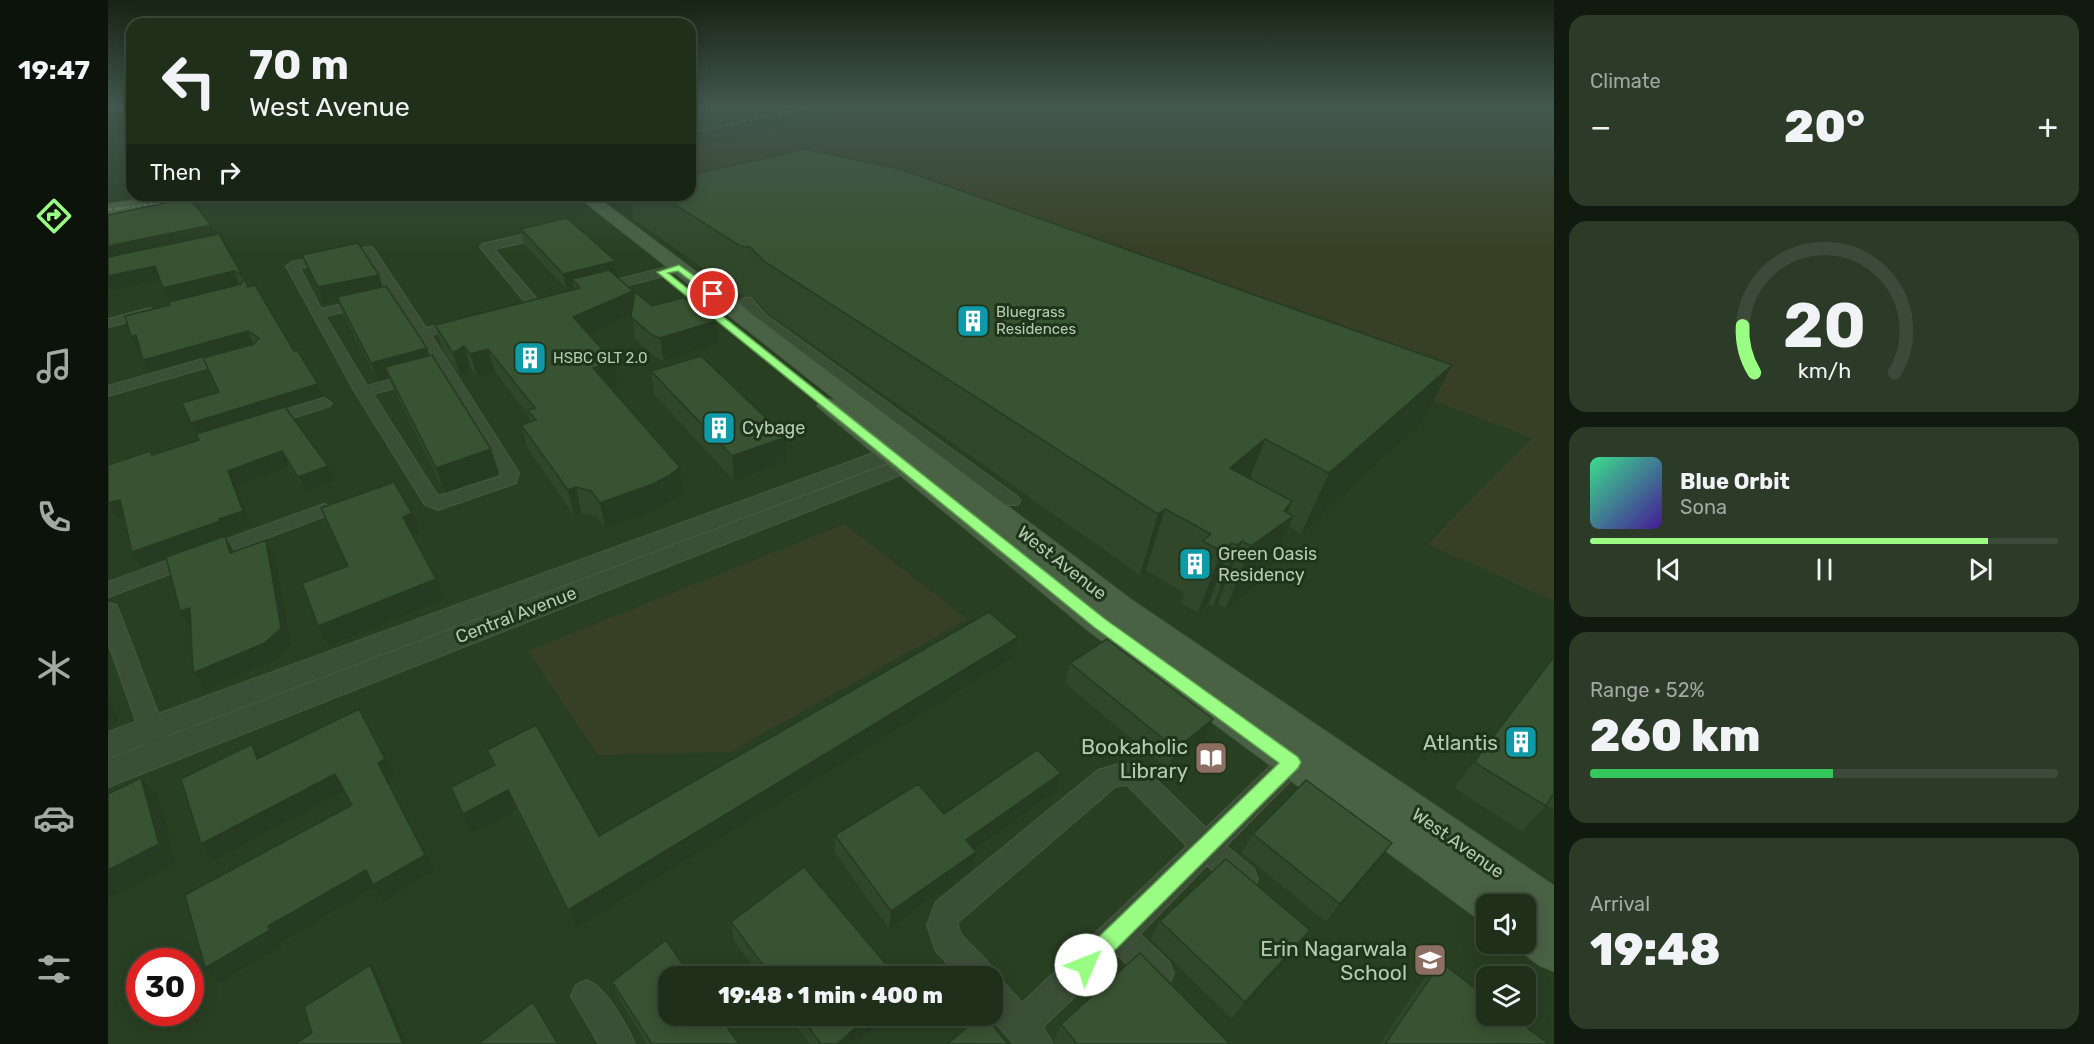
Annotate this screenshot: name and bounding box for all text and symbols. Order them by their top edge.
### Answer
text: 70 m [249,40,349,90]
icon: left [150,42,228,120]
text: 19:47 [18,54,90,86]
text: Climate [1590,69,1661,93]
text: West Avenue [249,91,410,123]
text: 20° [1784,100,1865,153]
text: − [1590,107,1611,146]
text: + [2037,107,2058,146]
icon: right [213,156,246,189]
text: Then [150,159,201,186]
icon: directions [33,195,75,237]
pin [687,268,738,319]
icon: arrive [696,277,729,310]
text: 20 [1783,289,1865,363]
building icon: Bluegrass Residences [955,303,991,339]
place label: Bluegrass Residences [996,303,1077,338]
building icon: HSBC GLT 2.0 [512,340,548,376]
icon: music [33,345,75,387]
place label: HSBC GLT 2.0 [553,349,647,367]
text: km/h [1797,359,1851,384]
building icon: Cybage [701,410,737,446]
place label: Cybage [742,417,805,439]
text: Blue Orbit [1680,468,1790,495]
text: Sona [1680,495,1727,519]
icon: phone [33,496,75,538]
street label: West Avenue [1013,521,1111,605]
place label: Green Oasis Residency [1218,543,1317,586]
building icon: Green Oasis Residency [1177,546,1213,582]
icon: previous [1652,553,1685,586]
icon: pause [1808,553,1841,586]
icon: next [1964,553,1997,586]
street label: Central Avenue [452,582,580,648]
icon: climate [33,647,75,689]
text: Range · 52% [1590,678,1705,702]
text: 260 km [1590,709,1760,762]
building icon: Atlantis [1503,724,1539,760]
place label: Atlantis [1423,730,1498,755]
place label: Bookaholic Library [1081,734,1188,783]
library icon: Bookaholic Library [1193,740,1229,776]
icon: car [33,797,75,839]
street label: West Avenue [1408,803,1508,883]
text: Arrival [1590,892,1650,916]
map controls [1476,894,1536,1026]
button: sound [1476,894,1536,954]
text: 19:48 [1590,923,1720,976]
position arrow [1054,933,1118,997]
place label: Erin Nagarwala School [1260,936,1407,985]
school or university icon: Erin Nagarwala School [1412,942,1448,978]
icon: filters [33,948,75,990]
speed limit sign: 30 [126,948,204,1026]
button: layers [1476,966,1536,1026]
text: 19:48 · 1 min · 400 m [718,982,943,1009]

